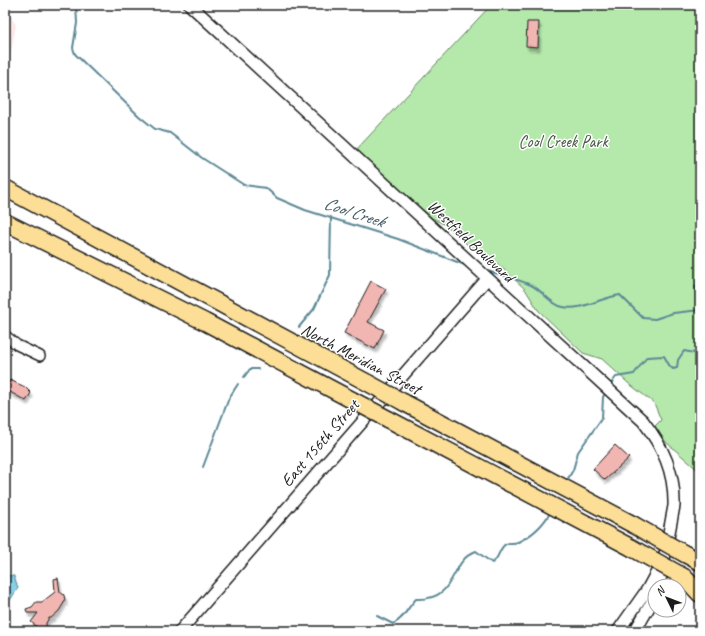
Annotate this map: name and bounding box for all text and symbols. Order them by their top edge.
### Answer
park label: Cool Creek Park [518,131,609,152]
water label: Cool Creek [321,192,390,233]
street label: Westfield Boulevard [423,195,521,289]
street label: North Meridian Street [298,319,426,400]
street label: East 156th Street [276,393,365,491]
north arrow [647,578,687,618]
text: N [652,582,669,598]

